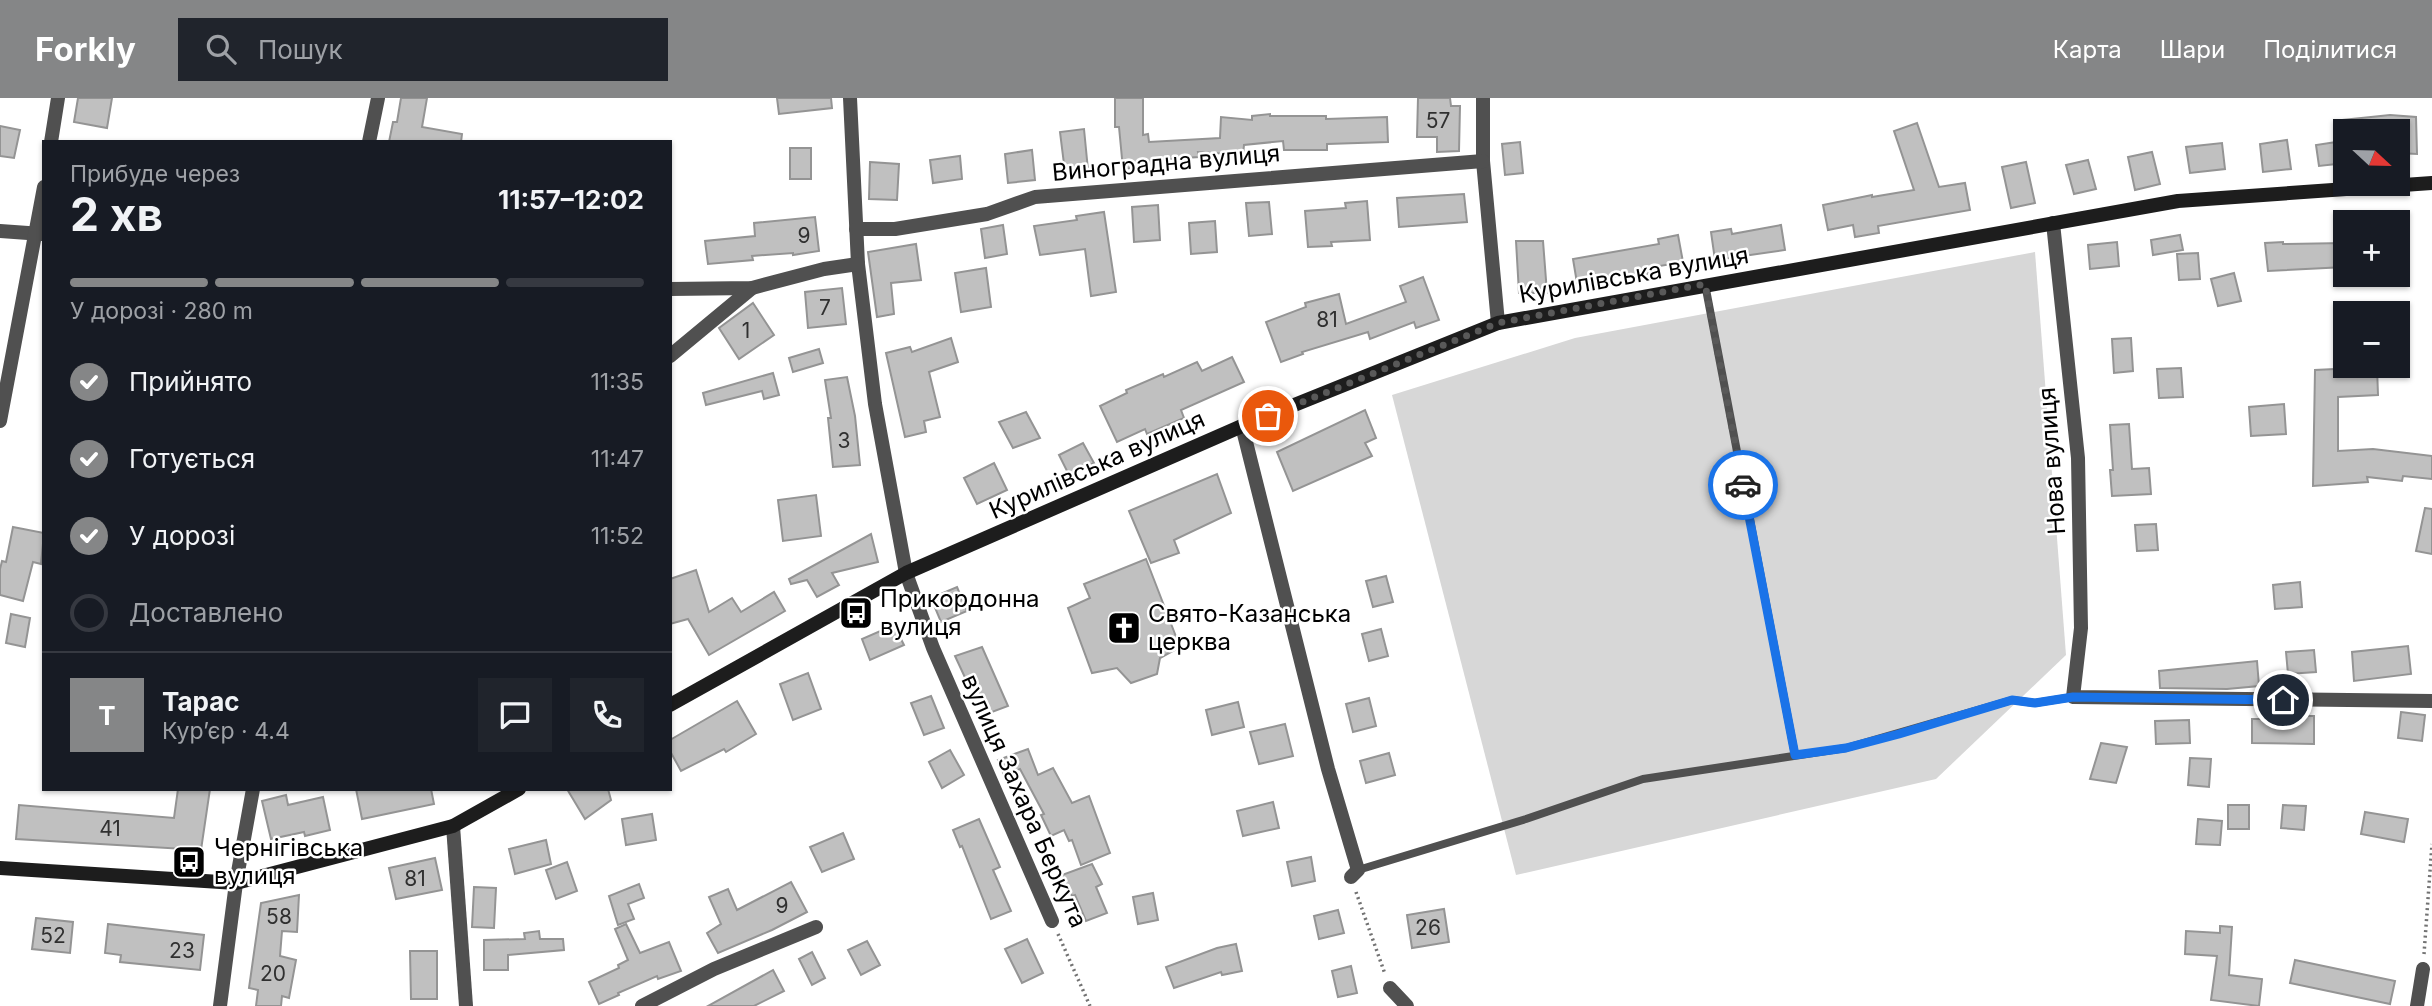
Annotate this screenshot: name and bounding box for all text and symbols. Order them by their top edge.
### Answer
search box [178,18,668,81]
text: Forkly [35,29,136,69]
icon: search [202,30,240,68]
text: Пошук [258,34,343,65]
text: Карта [2053,35,2122,64]
text: Шари [2160,35,2225,64]
text: Поділитися [2263,35,2397,64]
house number: 57 [1426,108,1450,133]
north arrow [2333,119,2410,196]
map controls [2333,119,2410,378]
street label: Виноградна вулиця [1051,138,1281,187]
text: Прибуде через [70,160,240,188]
text: 11:57–12:02 [498,184,644,215]
text: 2 хв [70,186,163,242]
button: + [2333,210,2410,287]
house number: 9 [797,223,811,248]
street label: Курилівська вулиця [1517,240,1751,309]
house number: 7 [819,295,831,320]
text: У дорозі · 280 m [70,297,253,325]
button: − [2333,301,2410,378]
house number: 81 [1316,307,1338,332]
house number: 1 [742,318,750,343]
icon: check [70,363,108,401]
text: Прийнято [129,366,252,397]
text: 11:35 [590,368,644,396]
pin [1238,386,1298,446]
street label: Нова вулиця [2032,386,2071,536]
icon: bag [1249,397,1287,435]
street label: Курилівська вулиця [985,404,1209,525]
house number: 3 [838,428,850,453]
icon: check [70,440,108,478]
text: Готується [129,443,255,474]
text: 11:47 [591,445,644,473]
courier [1708,450,1778,520]
icon: car [1724,466,1762,504]
icon: check [70,517,108,555]
text: У дорозі [129,520,235,551]
text: 11:52 [591,522,644,550]
place label: Прикордонна вулиця [880,584,1040,641]
bus stop icon: Прикордонна вулиця [837,594,875,632]
text: Доставлено [129,597,283,628]
place label: Свято-Казанська церква [1148,599,1351,656]
church icon: Свято-Казанська церква [1105,609,1143,647]
street label: вулиця Захара Беркута [955,670,1093,932]
pin [2253,670,2313,730]
button: chat [478,678,552,752]
button: phone [570,678,644,752]
icon: home [2264,681,2302,719]
text: Тарас [162,686,240,717]
text: Т [98,700,116,731]
text: Кур’єр · 4.4 [162,717,290,745]
house number: 41 [99,816,121,841]
place label: Чернігівська вулиця [214,833,363,890]
bus stop icon: Чернігівська вулиця [170,843,208,881]
house number: 81 [404,866,426,891]
house number: 9 [775,893,789,918]
house number: 58 [266,904,292,929]
house number: 26 [1415,915,1441,940]
house number: 52 [40,923,66,948]
house number: 23 [169,938,195,963]
house number: 20 [260,961,286,986]

